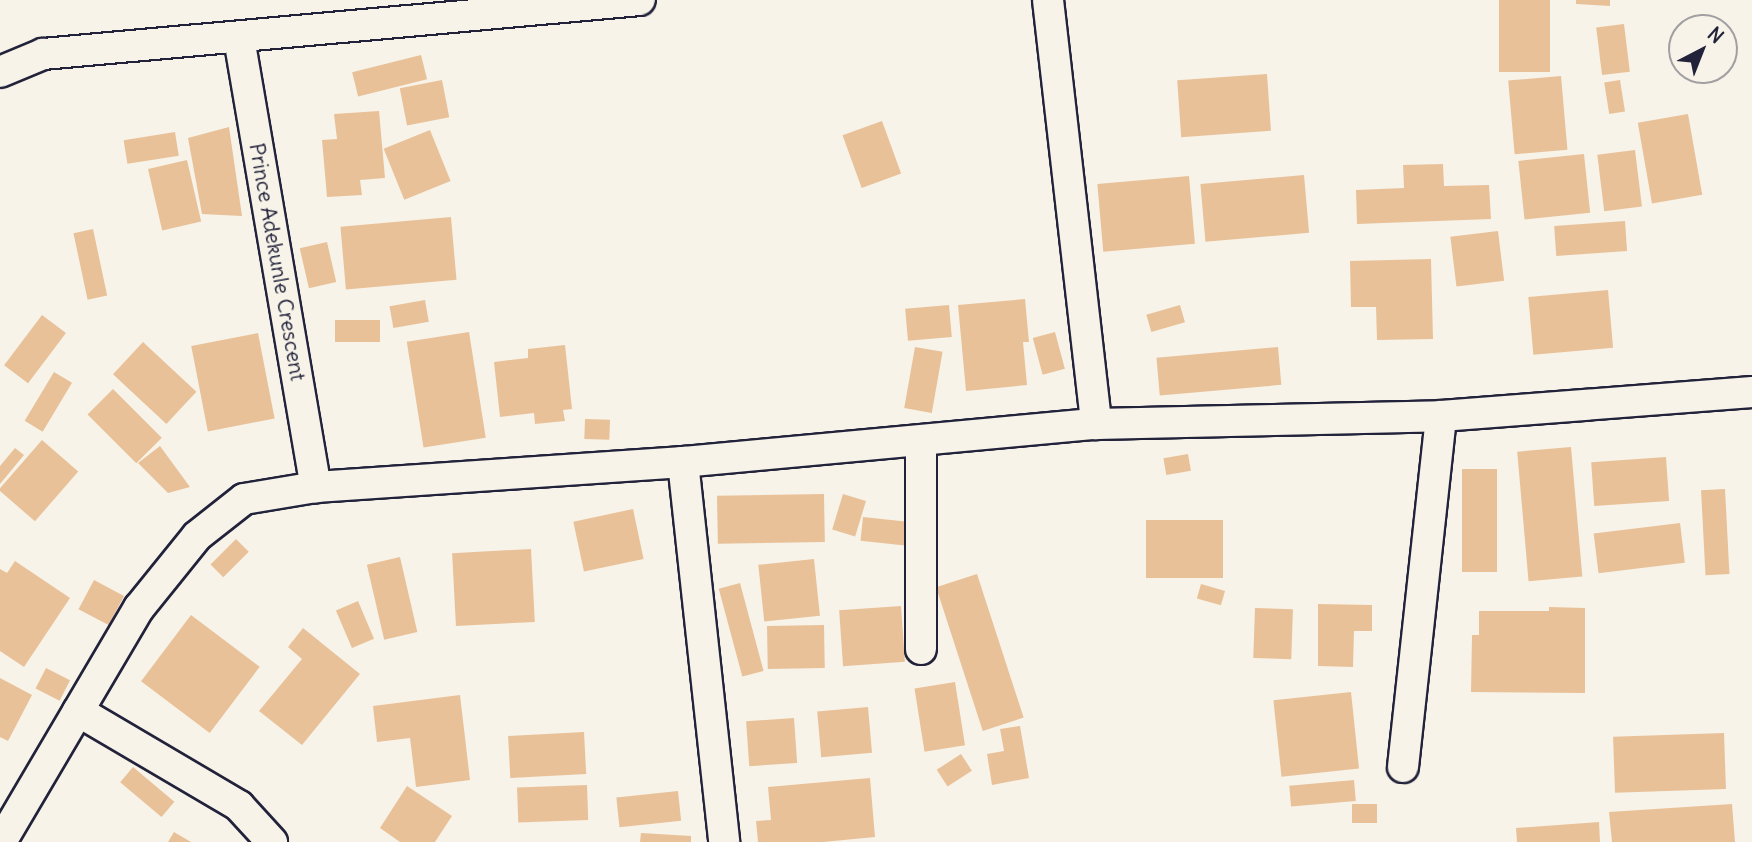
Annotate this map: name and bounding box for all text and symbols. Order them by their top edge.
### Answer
north arrow [1668,14,1738,84]
text: N [1703,22,1729,48]
street label: Prince Adekunle Crescent [244,141,310,383]

